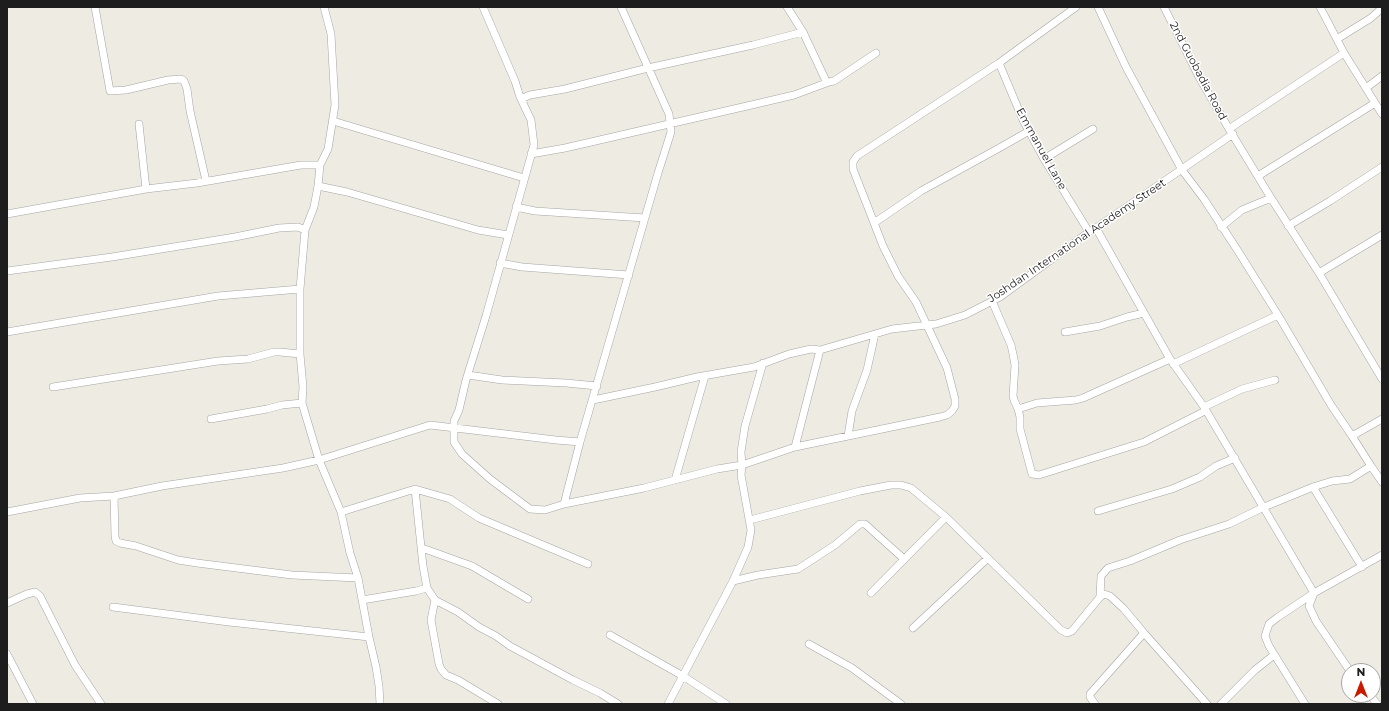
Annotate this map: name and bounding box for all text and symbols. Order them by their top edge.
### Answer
street label: 2nd Guobadia Road [1167,20,1229,122]
street label: Emmanuel Lane [1013,106,1069,192]
street label: Joshdan International Academy Street [986,176,1168,306]
north arrow [1341,663,1381,703]
text: N [1357,665,1365,679]

